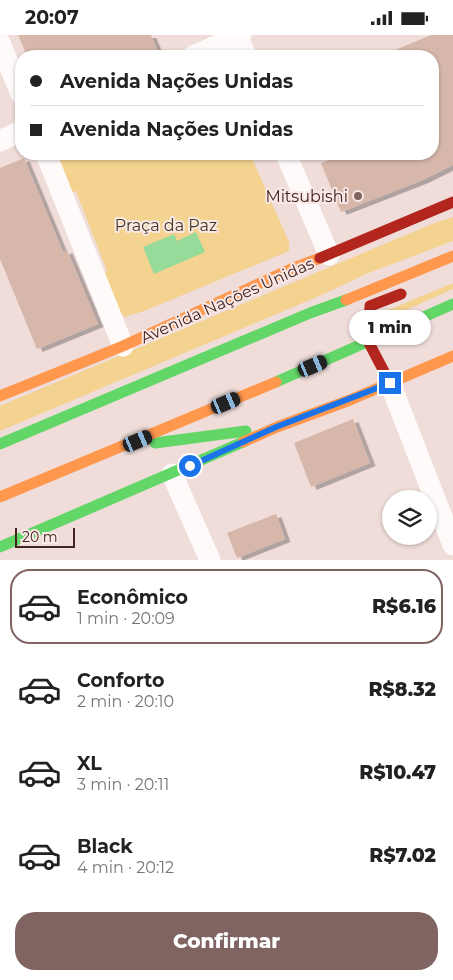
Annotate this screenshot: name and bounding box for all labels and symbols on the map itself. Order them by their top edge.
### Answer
place label: Mitsubishi [265,187,348,206]
marker: Mitsubishi [352,190,364,202]
park label: Praça da Paz [115,216,217,235]
street label: Avenida Nações Unidas [138,254,317,347]
callout: 1 min [349,311,431,345]
car [296,353,329,379]
route end [379,372,401,394]
car [209,390,242,416]
car [121,428,154,454]
route start [179,455,201,477]
scale bar [15,525,75,548]

